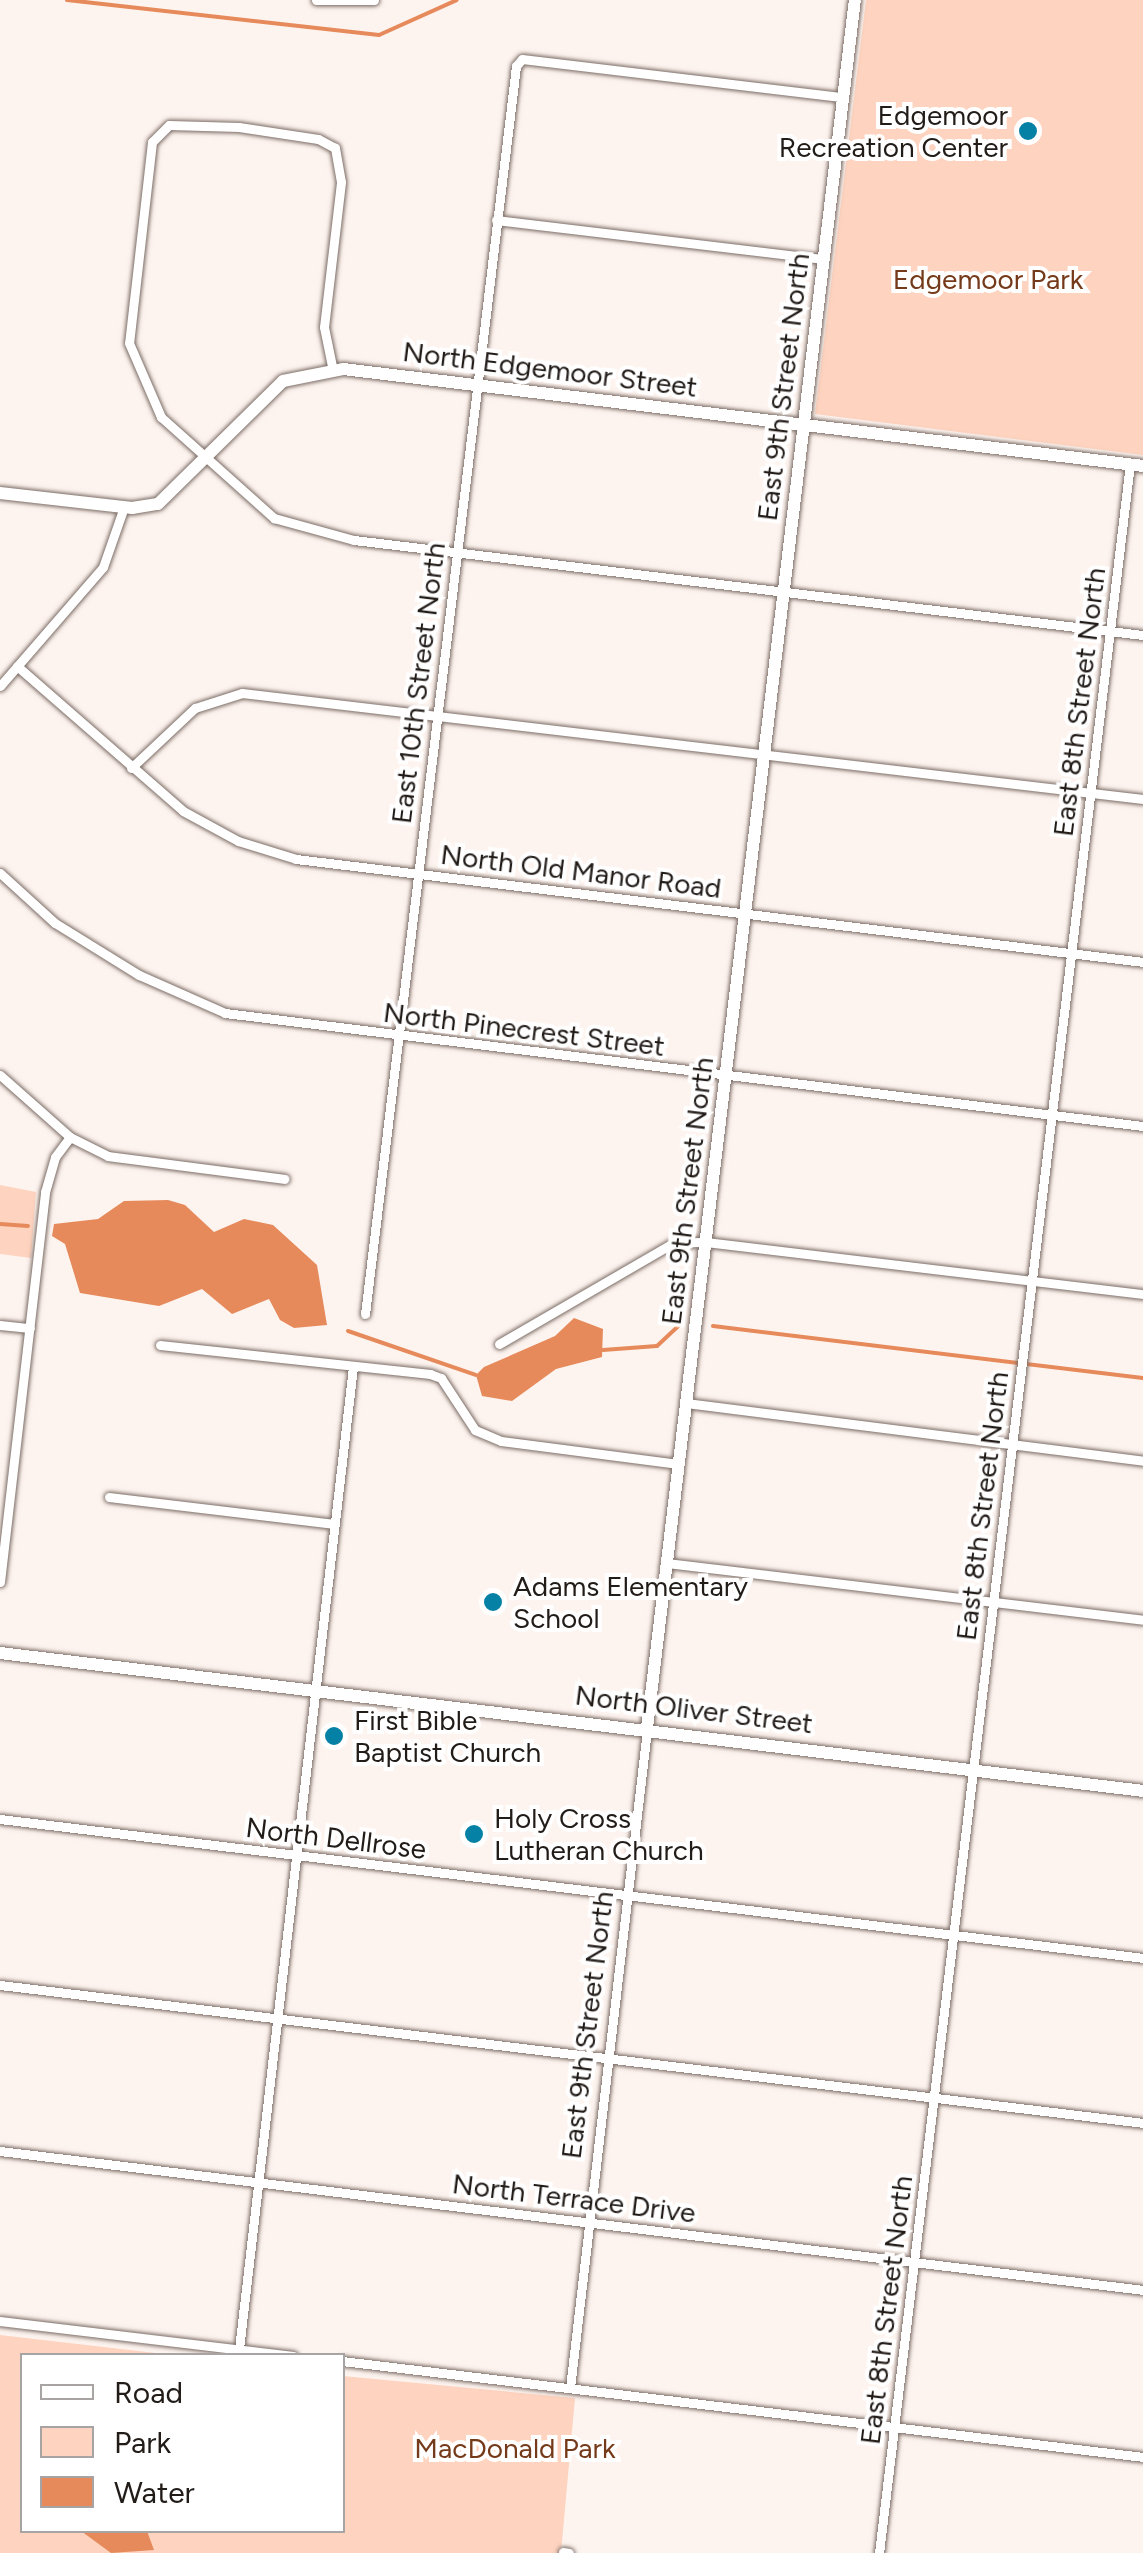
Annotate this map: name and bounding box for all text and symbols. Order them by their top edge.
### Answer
place label: Edgemoor Recreation Center [779,98,1008,164]
marker: Edgemoor Recreation Center [1017,120,1039,142]
street label: East 9th Street North [750,251,816,523]
park label: Edgemoor Park [893,262,1083,296]
street label: North Edgemoor Street [401,334,699,404]
street label: East 10th Street North [384,541,452,825]
street label: East 8th Street North [1046,566,1112,838]
street label: North Old Manor Road [439,837,723,905]
street label: North Pinecrest Street [382,995,666,1063]
street label: East 9th Street North [654,1055,720,1327]
street label: East 8th Street North [949,1370,1015,1642]
place label: Adams Elementary School [513,1569,748,1635]
marker: Adams Elementary School [482,1591,504,1613]
street label: North Oliver Street [573,1678,815,1740]
place label: First Bible Baptist Church [354,1703,541,1769]
marker: First Bible Baptist Church [323,1725,345,1747]
place label: Holy Cross Lutheran Church [494,1801,704,1867]
street label: North Dellrose [244,1810,428,1866]
marker: Holy Cross Lutheran Church [463,1823,485,1845]
street label: East 9th Street North [554,1889,620,2161]
street label: North Terrace Drive [450,2166,698,2230]
street label: East 8th Street North [853,2174,919,2446]
legend [20,2353,345,2533]
text: Road [114,2374,183,2411]
text: Park [114,2424,171,2461]
park label: MacDonald Park [414,2431,616,2465]
text: Water [114,2474,195,2511]

